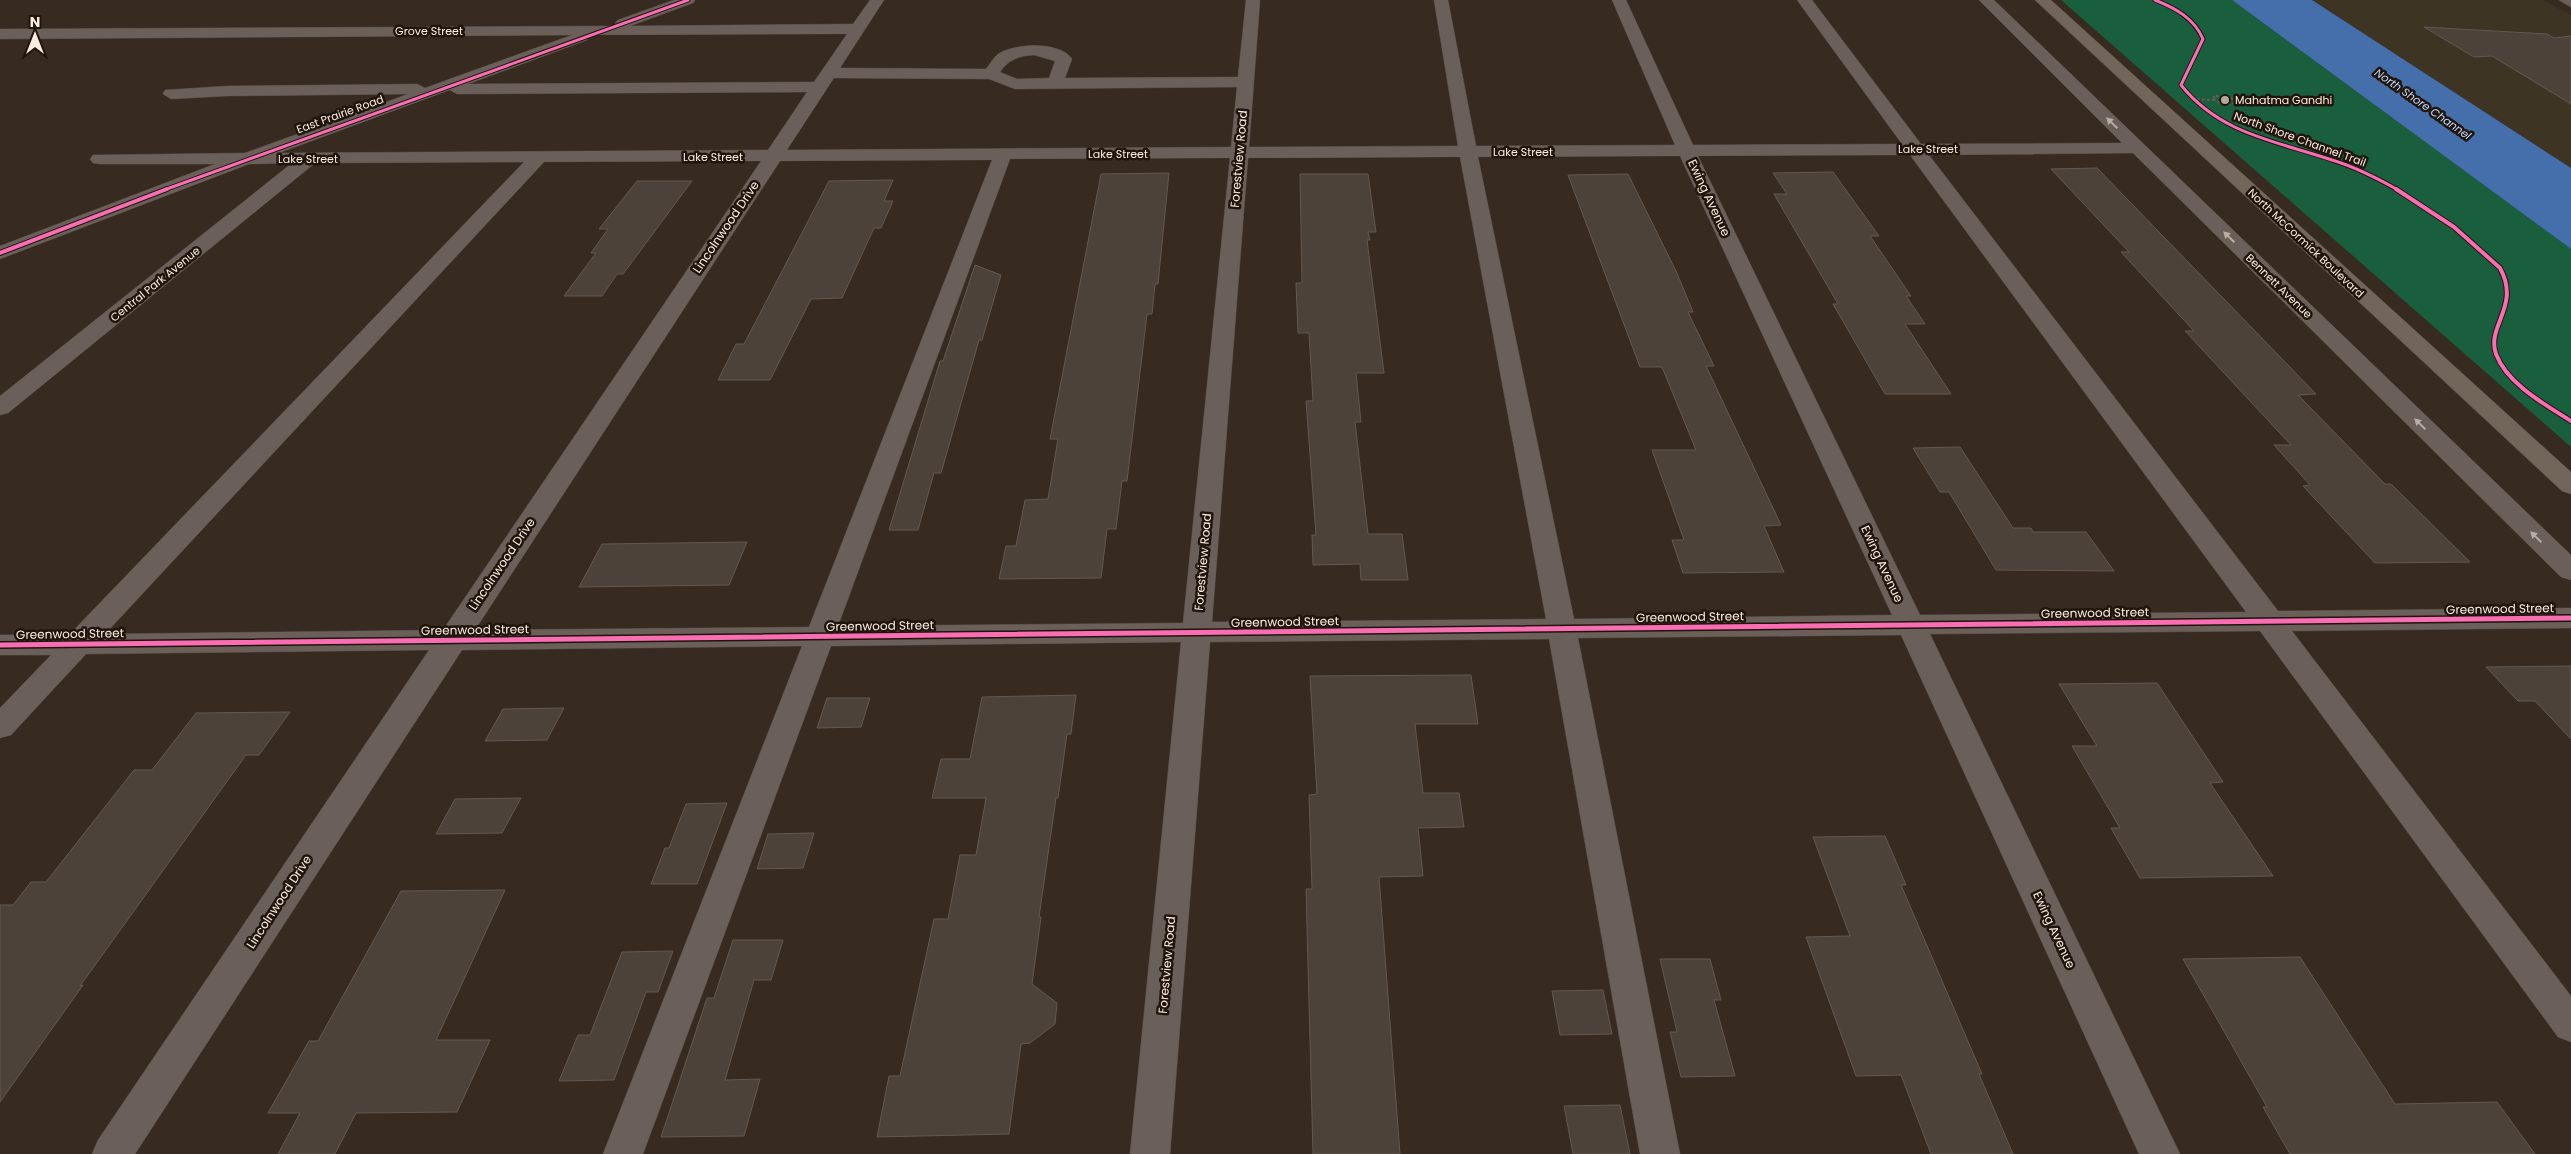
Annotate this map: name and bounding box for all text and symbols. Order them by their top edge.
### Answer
north arrow [10,10,60,60]
text: N [30,12,40,32]
street label: Grove Street [395,23,463,39]
water label: North Shore Channel [2372,65,2475,144]
street label: East Prairie Road [294,91,386,137]
place label: Mahatma Gandhi [2235,92,2333,108]
marker: Mahatma Gandhi [2219,94,2231,106]
street label: North Shore Channel Trail [2232,108,2368,170]
street label: Forestview Road [1226,110,1251,208]
one-way arrow [2107,117,2119,129]
street label: Lake Street [1898,141,1958,157]
street label: Lake Street [1493,144,1553,160]
street label: Lake Street [1088,146,1148,162]
street label: Lake Street [683,149,743,165]
street label: Lake Street [278,151,338,167]
street label: Ewing Avenue [1684,157,1735,239]
street label: Lincolnwood Drive [688,177,763,276]
street label: North McCormick Boulevard [2244,185,2368,301]
one-way arrow [2223,231,2235,243]
street label: Central Park Avenue [107,243,203,325]
street label: Bennett Avenue [2242,250,2316,322]
one-way arrow [2414,418,2426,430]
street label: Forestview Road [1190,513,1215,611]
street label: Lincolnwood Drive [464,514,539,613]
street label: Ewing Avenue [1857,523,1908,605]
one-way arrow [2530,531,2542,543]
street label: Greenwood Street [2446,599,2554,618]
street label: Greenwood Street [2041,603,2149,622]
street label: Greenwood Street [1636,607,1744,626]
street label: Greenwood Street [1231,612,1339,631]
street label: Greenwood Street [826,616,934,635]
street label: Greenwood Street [421,620,529,639]
street label: Greenwood Street [16,624,124,643]
street label: Lincolnwood Drive [242,852,315,952]
street label: Ewing Avenue [2029,889,2080,971]
street label: Forestview Road [1154,916,1179,1014]

